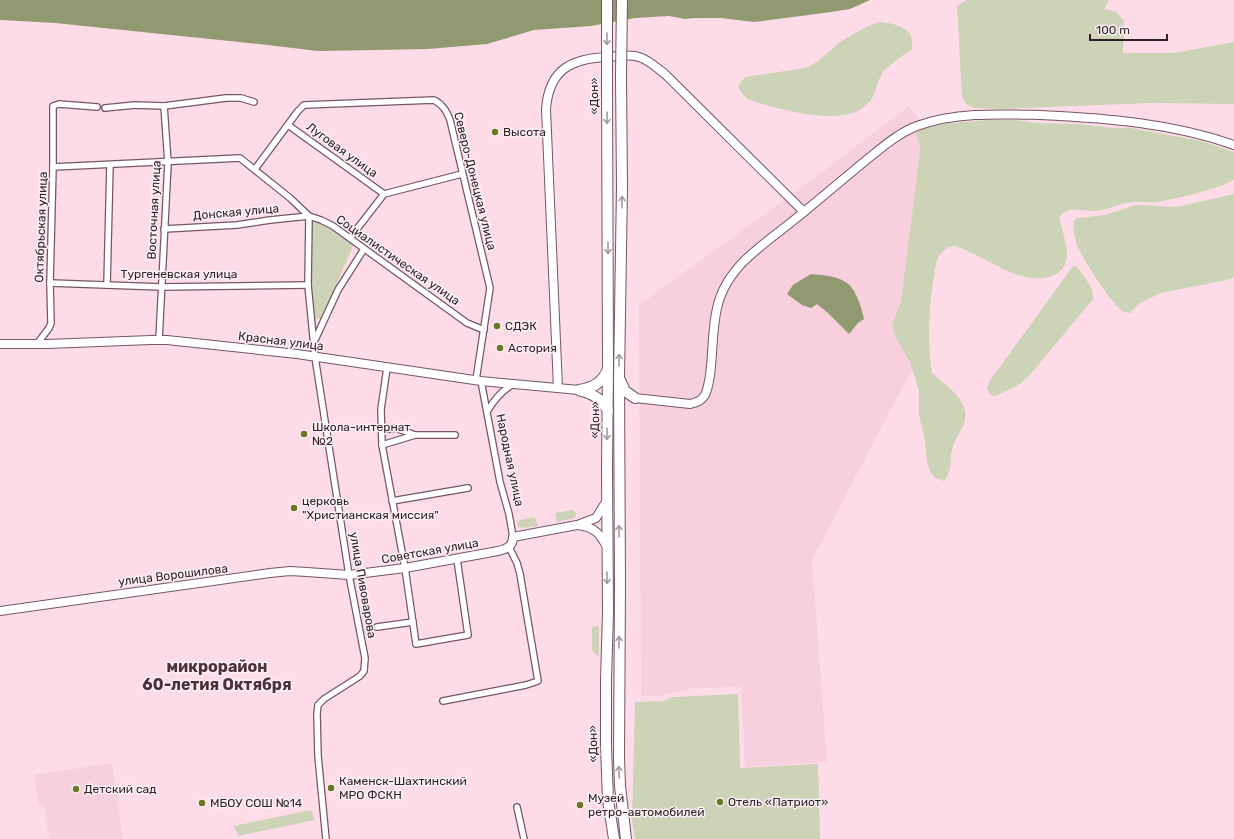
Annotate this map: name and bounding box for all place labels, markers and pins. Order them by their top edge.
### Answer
place label: Высота [503,125,546,139]
marker: Высота [490,127,500,137]
place label: СДЭК [505,319,537,333]
marker: СДЭК [492,321,502,331]
place label: Астория [508,341,557,355]
marker: Астория [495,343,505,353]
place label: Школа-интернат №2 [312,420,411,448]
marker: Школа-интернат №2 [299,429,309,439]
place label: церковь "Христианская миссия" [302,494,439,522]
marker: церковь "Христианская миссия" [289,503,299,513]
place label: Каменск-Шахтинский МРО ФСКН [339,774,467,802]
place label: Детский сад [84,782,156,796]
marker: Каменск-Шахтинский МРО ФСКН [326,783,336,793]
marker: Детский сад [71,784,81,794]
place label: Музей ретро-автомобилей [588,791,705,819]
place label: Отель «Патриот» [728,795,828,809]
place label: МБОУ СОШ №14 [210,796,303,810]
marker: Отель «Патриот» [715,797,725,807]
marker: МБОУ СОШ №14 [197,798,207,808]
marker: Музей ретро-автомобилей [575,800,585,810]

